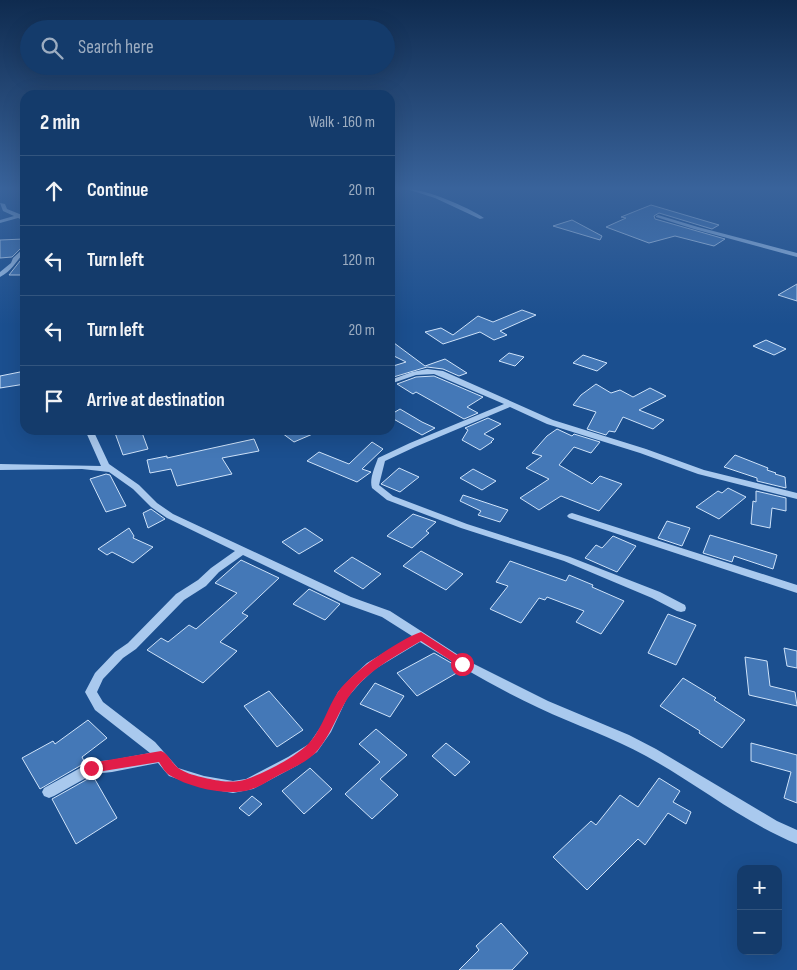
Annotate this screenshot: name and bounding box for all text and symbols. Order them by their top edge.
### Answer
search box [20,20,395,75]
icon: search [38,34,66,62]
text: Search here [78,36,154,59]
text: 2 min [40,110,80,135]
text: Walk · 160 m [309,113,375,132]
icon: ahead [40,177,68,205]
text: Continue [87,179,148,202]
text: 20 m [348,181,375,200]
icon: left [40,247,68,275]
text: Turn left [87,249,144,272]
text: 120 m [343,251,375,270]
icon: left [40,317,68,345]
text: Turn left [87,319,144,342]
text: 20 m [348,321,375,340]
icon: arrive [40,387,68,415]
text: Arrive at destination [87,389,225,412]
route start [451,653,474,676]
route end [80,757,103,780]
map controls [737,865,782,955]
button: + [737,865,782,910]
button: − [737,910,782,955]

